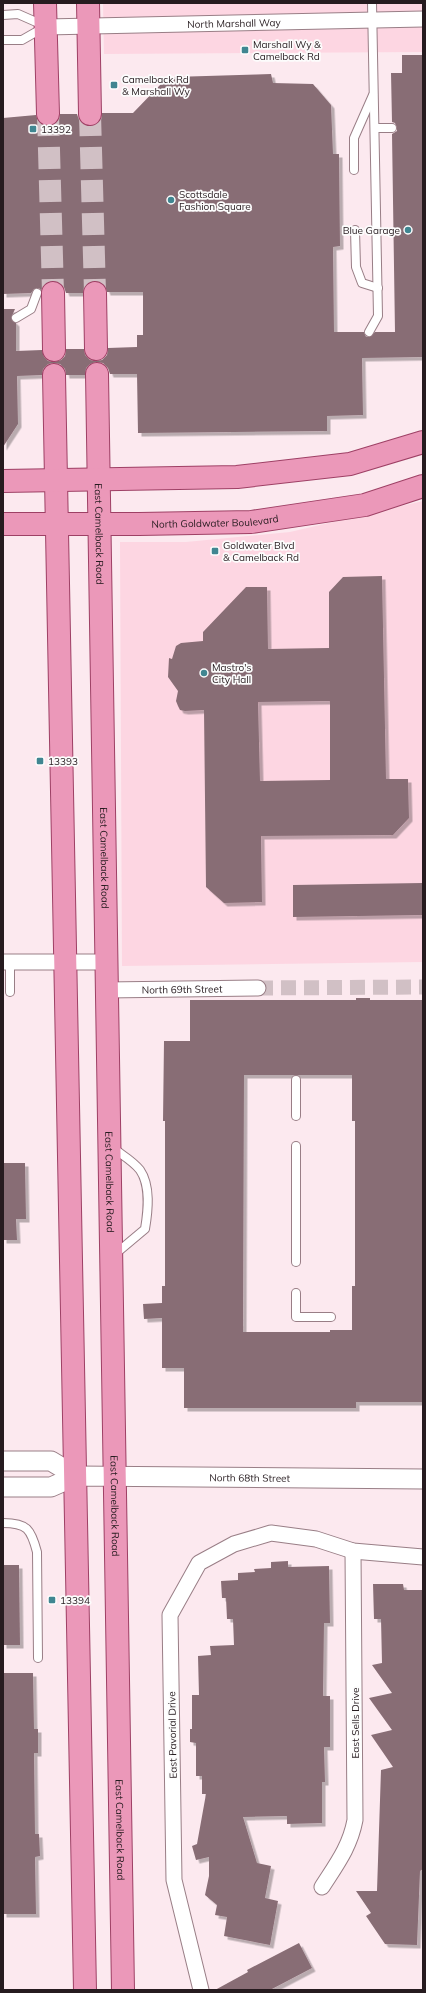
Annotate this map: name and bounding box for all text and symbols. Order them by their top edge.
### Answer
street label: North Marshall Way [187,16,281,31]
place label: Marshall Wy & Camelback Rd [253,38,321,63]
marker: Marshall Wy & Camelback Rd [240,45,250,55]
place label: Camelback Rd & Marshall Wy [122,73,191,98]
marker: Camelback Rd & Marshall Wy [109,80,119,90]
place label: 13392 [41,123,71,136]
marker: 13392 [28,124,38,134]
place label: Scottsdale Fashion Square [179,188,251,213]
marker: Scottsdale Fashion Square [166,195,176,205]
place label: Blue Garage [343,224,400,237]
marker: Blue Garage [403,225,413,235]
street label: East Camelback Road [92,483,106,585]
street label: North Goldwater Boulevard [151,512,279,531]
place label: Goldwater Blvd & Camelback Rd [223,539,299,564]
marker: Goldwater Blvd & Camelback Rd [210,546,220,556]
place label: Mastro's City Hall [212,661,251,686]
marker: Mastro's City Hall [199,668,209,678]
place label: 13393 [48,755,78,768]
marker: 13393 [35,756,45,766]
street label: East Camelback Road [97,807,112,909]
street label: North 69th Street [142,982,223,997]
street label: East Camelback Road [102,1131,117,1233]
street label: East Camelback Road [107,1455,122,1557]
street label: North 68th Street [209,1471,291,1485]
place label: 13394 [60,1594,90,1607]
marker: 13394 [47,1595,57,1605]
street label: East Sells Drive [349,1688,362,1758]
street label: East Pavorial Drive [165,1691,180,1779]
street label: East Camelback Road [113,1779,127,1881]

